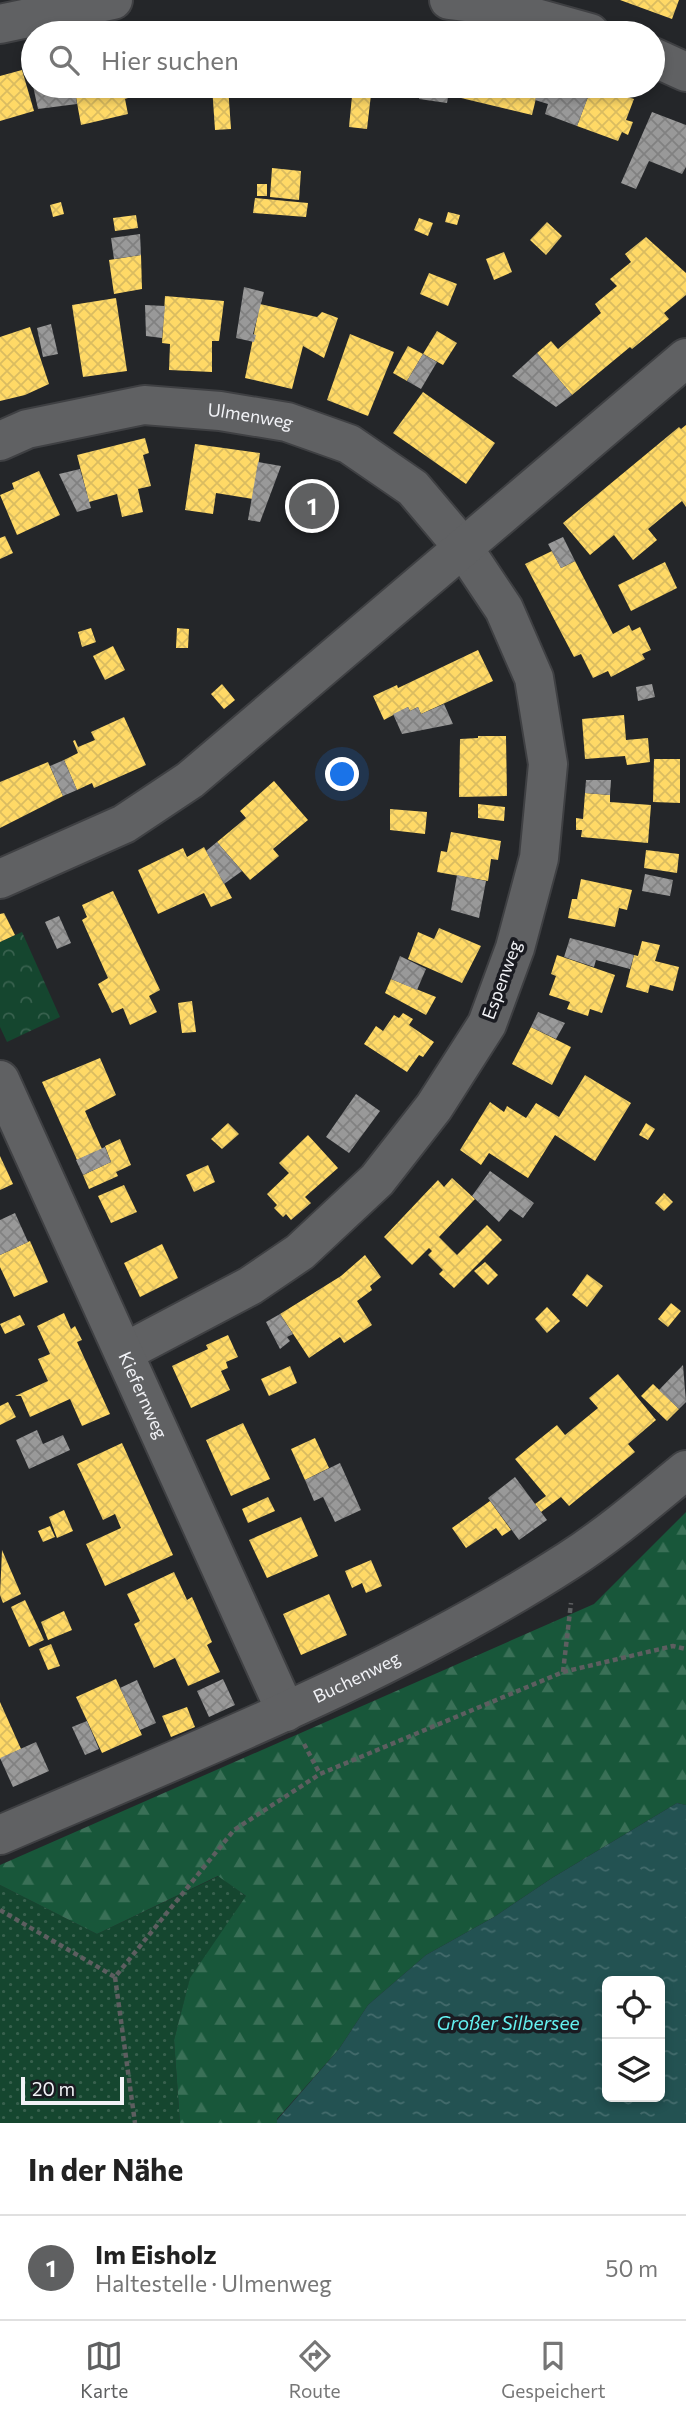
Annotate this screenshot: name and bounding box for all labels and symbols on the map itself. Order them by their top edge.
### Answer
street label: Ulmenweg [207,398,297,434]
pin: 1 [289,480,335,532]
your location [325,757,359,791]
street label: Espenweg [477,937,526,1022]
street label: Kiefernweg [114,1348,173,1442]
street label: Buchenweg [309,1646,404,1707]
water label: Großer Silbersee [436,2011,580,2034]
scale bar [21,2074,124,2106]

